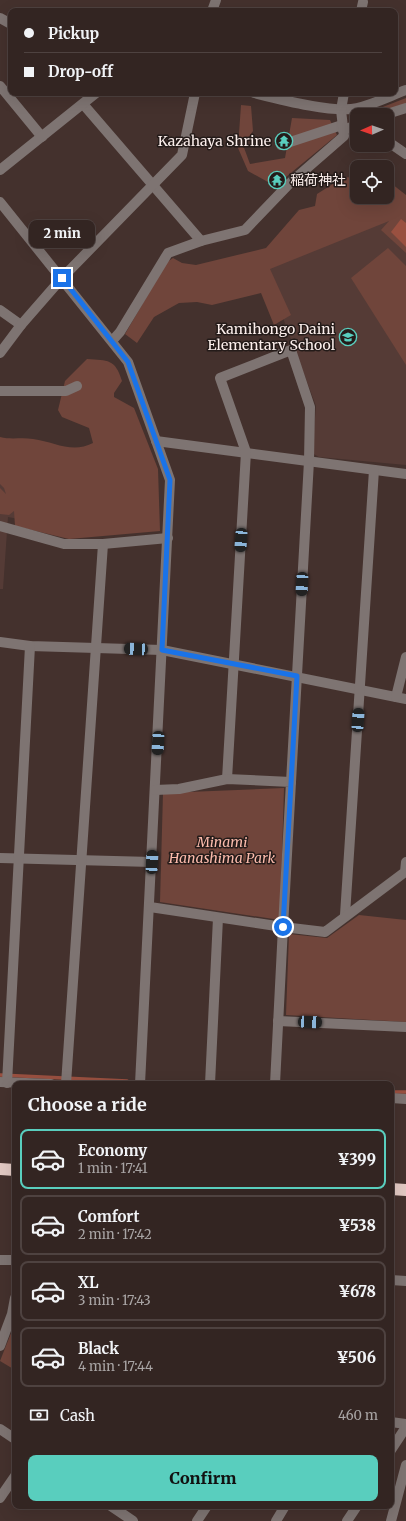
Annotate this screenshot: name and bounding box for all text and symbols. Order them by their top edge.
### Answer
text: Pickup [48,24,99,43]
text: Drop-off [48,62,113,81]
north arrow [350,108,394,152]
map controls [350,108,394,204]
temple icon: Kazahaya Shrine [274,131,294,151]
place label: Kazahaya Shrine [158,132,271,150]
button: locate [350,160,394,204]
temple icon: 稲荷神社 [267,170,287,190]
place label: 稲荷神社 [290,171,346,189]
callout: 2 min [29,220,95,248]
text: 2 min [43,225,81,242]
route end [53,269,71,287]
place label: Kamihongo Daini Elementary School [208,320,336,354]
school or university icon: Kamihongo Daini Elementary School [338,327,358,347]
car [234,528,248,552]
car [295,572,309,596]
car [124,642,148,656]
car [351,708,365,732]
car [151,731,165,755]
park label: Minami Hanashima Park [168,833,276,867]
car [145,850,159,874]
route start [274,918,292,936]
car [298,1015,322,1029]
text: Choose a ride [28,1093,147,1116]
icon: car [30,1141,66,1177]
text: Economy [78,1141,147,1160]
text: ¥399 [337,1150,376,1169]
text: 1 min · 17:41 [78,1160,148,1177]
icon: car [30,1207,66,1243]
text: Comfort [78,1207,139,1226]
text: ¥538 [338,1216,376,1235]
text: 2 min · 17:42 [78,1226,152,1243]
icon: car [30,1273,66,1309]
text: XL [78,1273,99,1292]
text: ¥678 [338,1282,376,1301]
text: 3 min · 17:43 [78,1292,151,1309]
icon: car [30,1339,66,1375]
text: Black [78,1339,119,1358]
text: ¥506 [337,1348,376,1367]
text: 4 min · 17:44 [78,1358,153,1375]
icon: cash [28,1404,50,1426]
text: Cash [60,1406,95,1425]
text: 460 m [338,1407,378,1424]
button: Confirm [28,1455,378,1501]

